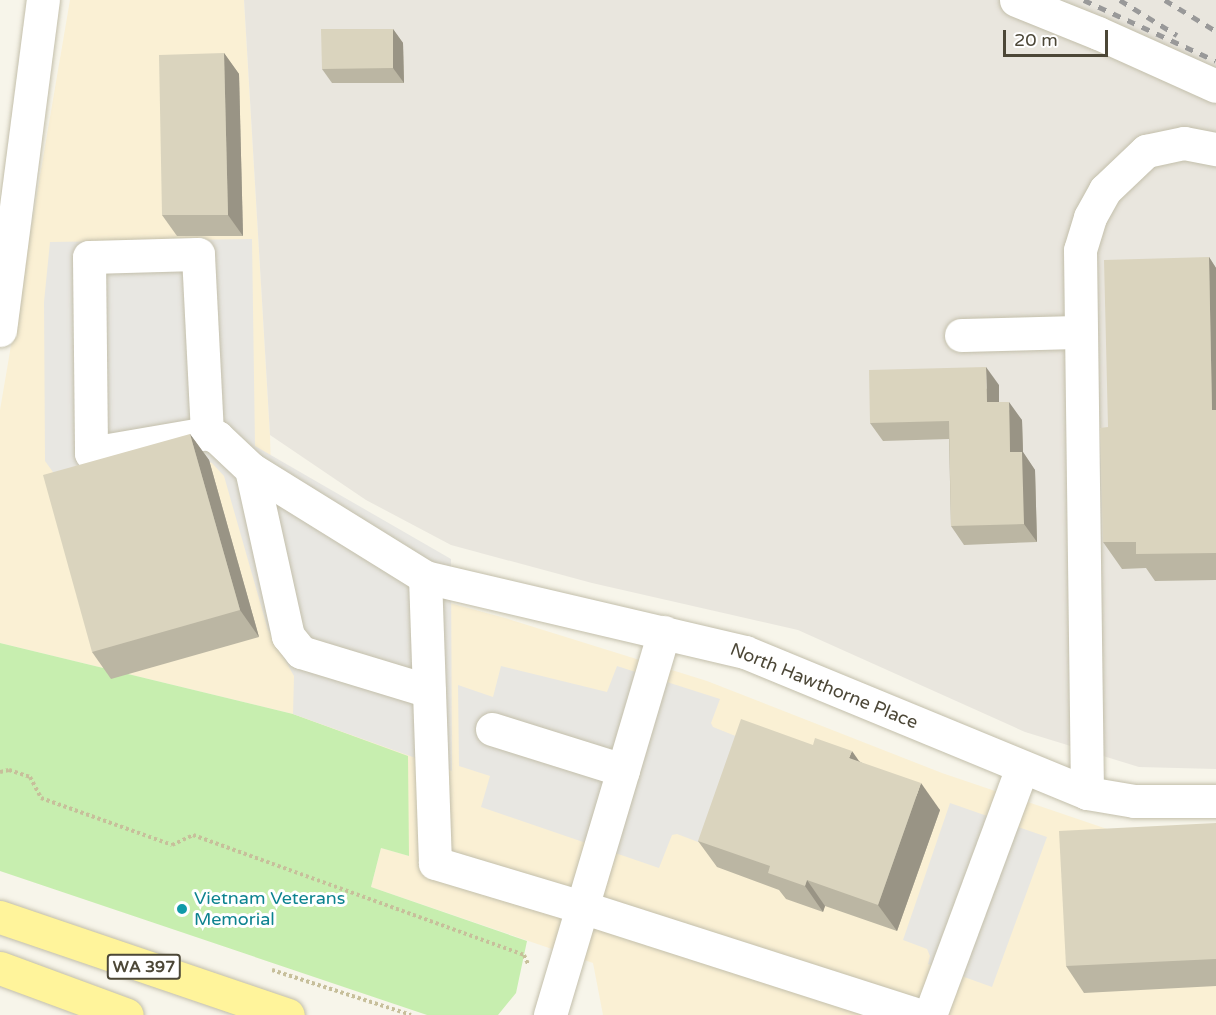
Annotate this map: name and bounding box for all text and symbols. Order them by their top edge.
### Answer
scale bar [1006,18,1111,56]
text: 20 m [1014,29,1058,51]
street label: North Hawthorne Place [727,638,921,734]
place label: Vietnam Veterans Memorial [194,888,345,930]
marker: Vietnam Veterans Memorial [175,902,189,916]
road number: WA 397 [106,954,182,980]

